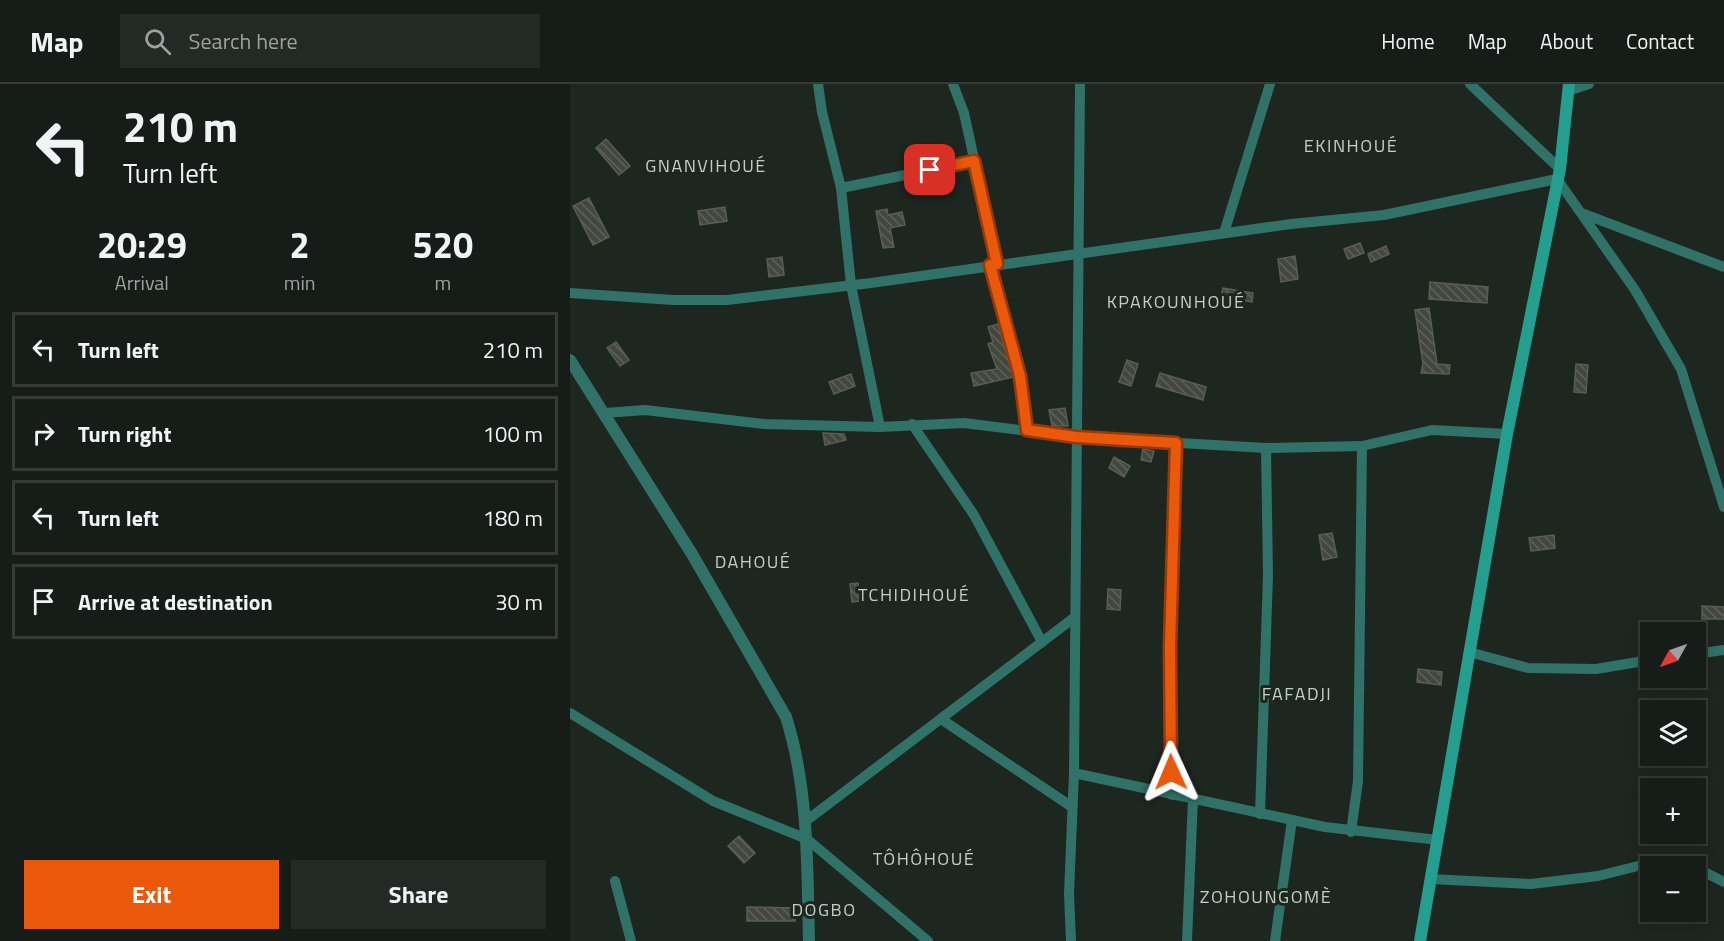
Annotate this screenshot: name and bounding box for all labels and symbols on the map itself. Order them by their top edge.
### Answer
district label: EKINHOUÉ [1304,132,1398,159]
pin [904,144,955,195]
district label: GNANVIHOUÉ [645,152,767,179]
district label: KPAKOUNHOUÉ [1107,288,1245,315]
district label: DAHOUÉ [715,548,791,575]
district label: TCHIDIHOUÉ [858,581,970,608]
north arrow [1640,622,1706,688]
district label: FAFADJI [1262,680,1332,707]
position arrow [1139,740,1203,804]
district label: TÔHÔHOUÉ [873,845,975,872]
district label: ZOHOUNGOMÈ [1200,883,1332,910]
district label: DOGBO [791,896,857,923]

